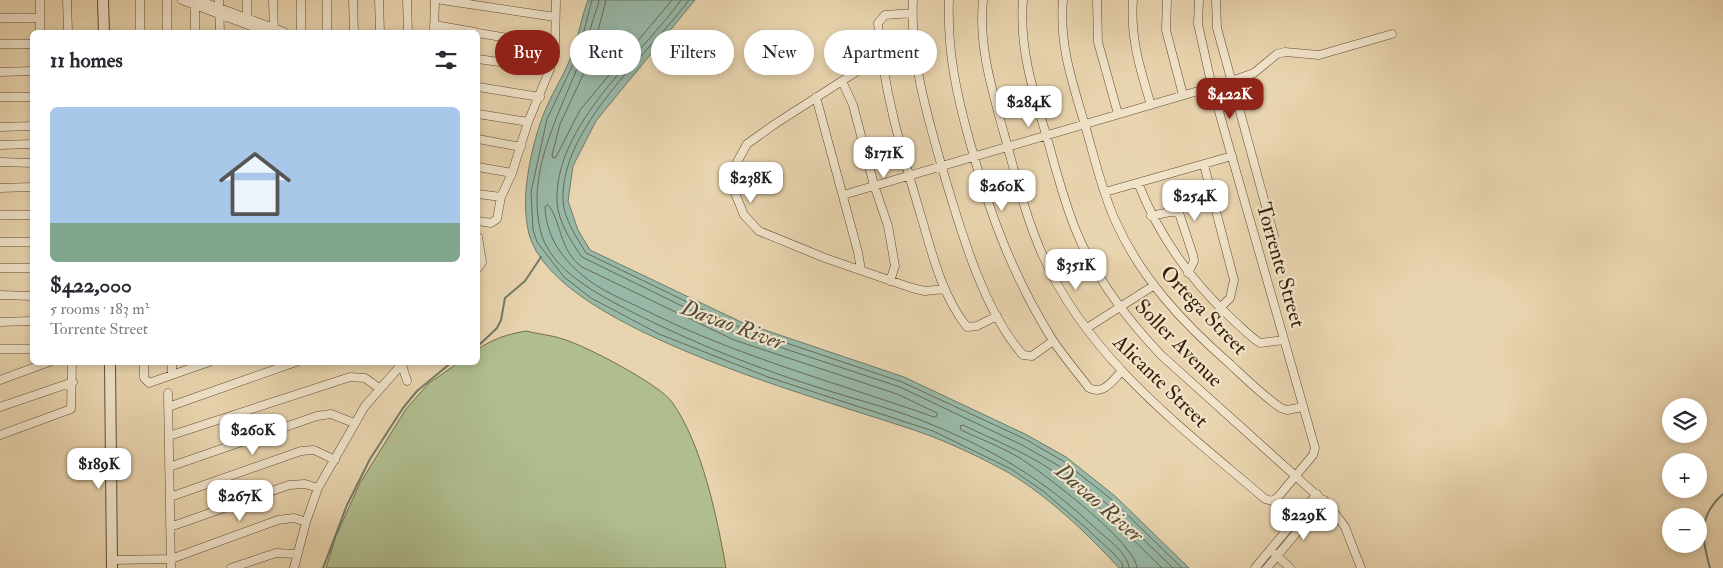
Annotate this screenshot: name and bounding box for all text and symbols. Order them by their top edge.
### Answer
chip: Buy [495,30,560,75]
chip: Rent [570,30,641,75]
chip: Filters [651,30,734,75]
chip: New [744,30,814,75]
chip: Apartment [824,30,937,75]
icon: filters [432,46,460,74]
text: 11 homes [50,47,123,74]
pin: $422K [1195,78,1265,120]
text: $422K [1207,84,1253,104]
pin: $284K [994,86,1064,128]
text: $284K [1007,92,1051,112]
pin: $171K [849,136,919,179]
icon: home [210,139,300,229]
text: $171K [864,143,904,163]
pin: $238K [716,162,786,204]
text: $238K [730,168,772,188]
pin: $260K [967,170,1037,212]
text: $260K [980,176,1024,196]
pin: $254K [1160,180,1230,222]
text: $254K [1173,186,1217,206]
street label: Torrente Street [1250,200,1311,331]
pin: $351K [1041,248,1111,291]
text: $351K [1056,255,1096,275]
street label: Ortega Street [1154,260,1253,361]
text: $422,000 [50,272,132,299]
water label: Davao River [676,293,790,357]
street label: Soller Avenue [1129,293,1229,393]
text: 5 rooms · 183 m² [50,299,149,319]
text: Torrente Street [50,319,148,339]
street label: Alicante Street [1106,328,1214,434]
map controls [1662,398,1707,553]
button: layers [1662,398,1707,443]
pin: $260K [218,414,288,456]
text: $260K [231,420,275,440]
pin: $189K [64,448,134,490]
button: + [1662,453,1707,498]
text: $189K [78,454,120,474]
water label: Davao River [1049,456,1151,550]
pin: $267K [205,480,275,522]
text: $267K [218,486,262,506]
pin: $229K [1269,498,1339,541]
text: $229K [1282,505,1326,525]
button: − [1662,508,1707,553]

